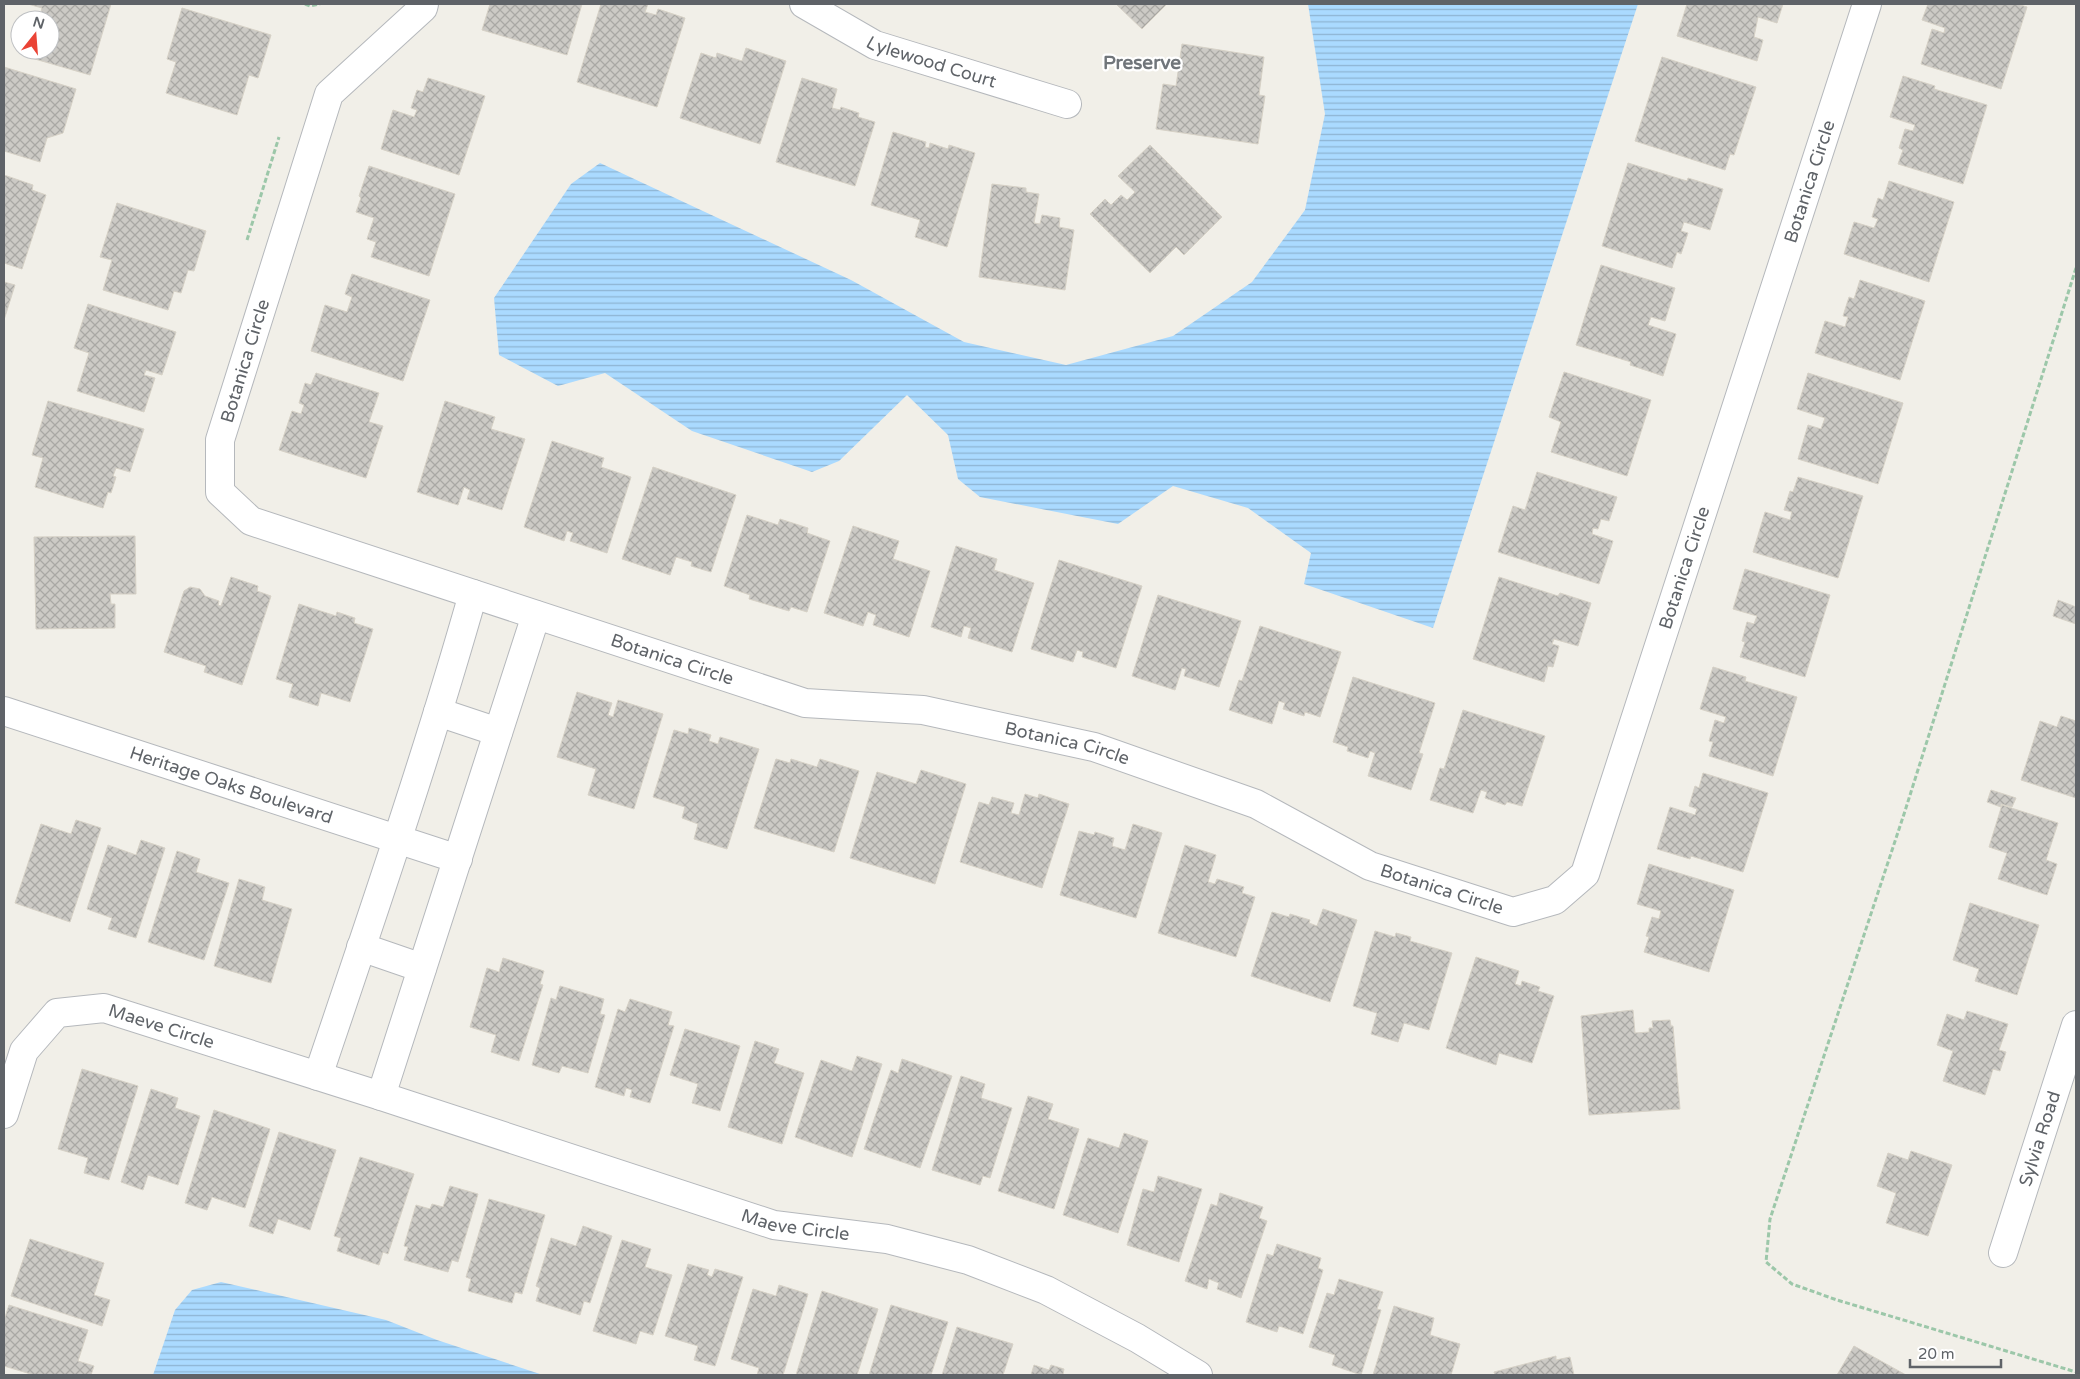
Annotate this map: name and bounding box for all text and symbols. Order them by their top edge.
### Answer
north arrow [10,10,60,60]
text: N [31,13,47,33]
street label: Lylewood Court [862,31,999,93]
district label: Preserve [1103,52,1181,74]
street label: Botanica Circle [1779,117,1840,246]
street label: Botanica Circle [216,297,274,425]
street label: Botanica Circle [1654,504,1714,632]
street label: Botanica Circle [608,629,736,690]
street label: Botanica Circle [1003,717,1133,770]
street label: Heritage Oaks Boulevard [127,742,336,828]
street label: Botanica Circle [1378,859,1506,919]
street label: Maeve Circle [106,999,217,1053]
street label: Sylvia Road [2014,1088,2065,1189]
street label: Maeve Circle [738,1204,851,1245]
scale bar [1910,1336,2001,1368]
text: 20 m [1918,1345,1955,1363]

